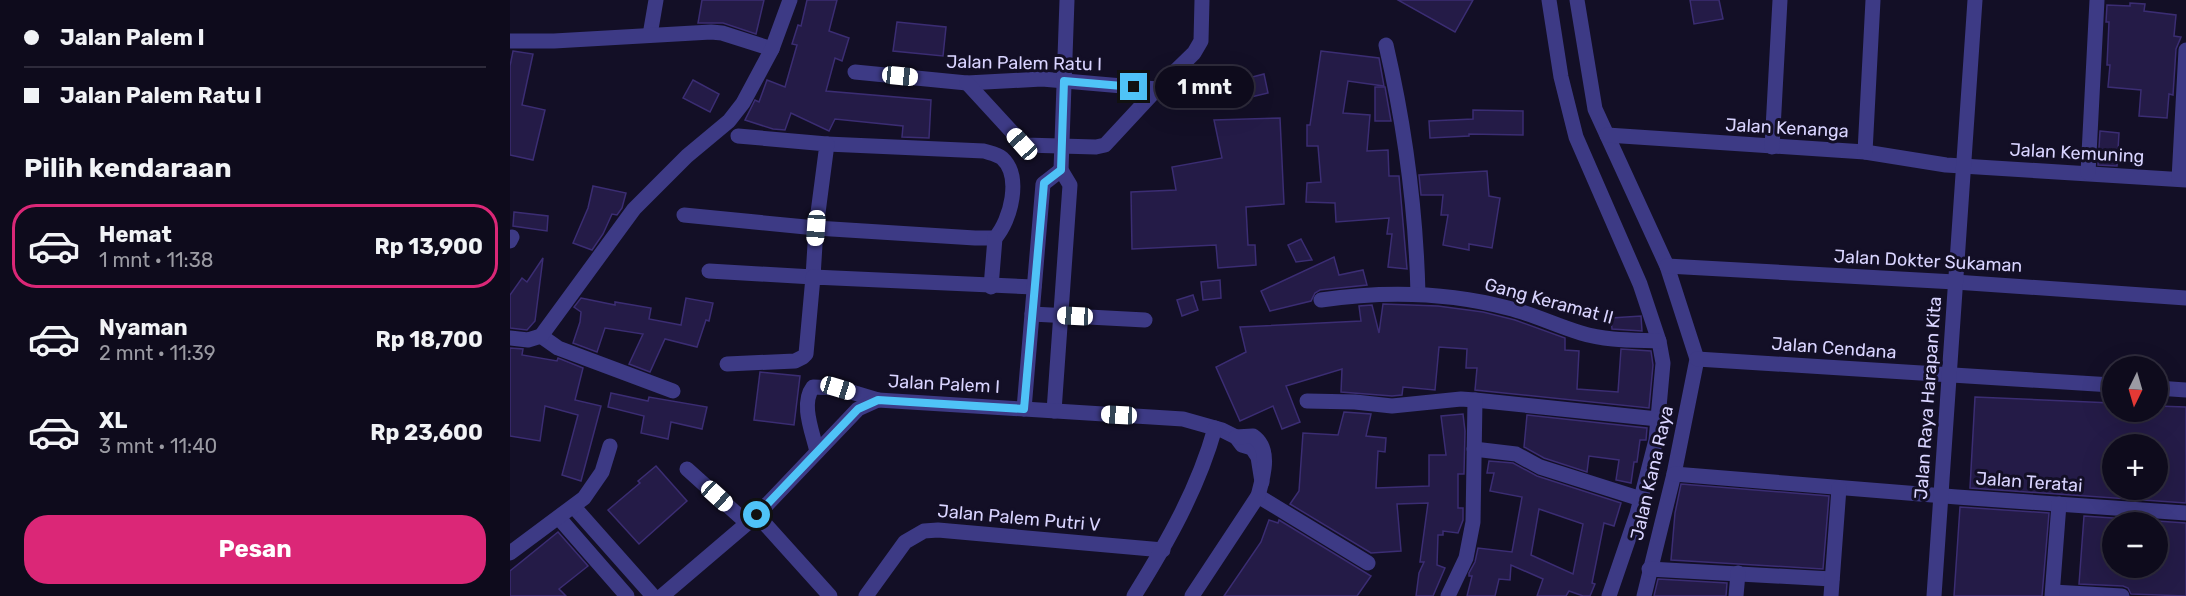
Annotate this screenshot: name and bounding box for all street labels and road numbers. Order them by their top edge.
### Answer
street label: Jalan Palem Ratu I [946,51,1102,75]
street label: Jalan Kenanga [1725,114,1849,142]
street label: Jalan Kemuning [2009,138,2145,168]
street label: Jalan Dokter Sukaman [1833,245,2023,277]
street label: Gang Keramat II [1482,273,1616,329]
street label: Jalan Raya Harapan Kita [1910,296,1946,500]
street label: Jalan Cendana [1771,333,1897,363]
street label: Jalan Palem I [888,370,1000,398]
street label: Jalan Kana Raya [1626,403,1678,543]
street label: Jalan Teratai [1975,467,2083,497]
street label: Jalan Palem Putri V [937,500,1102,536]

